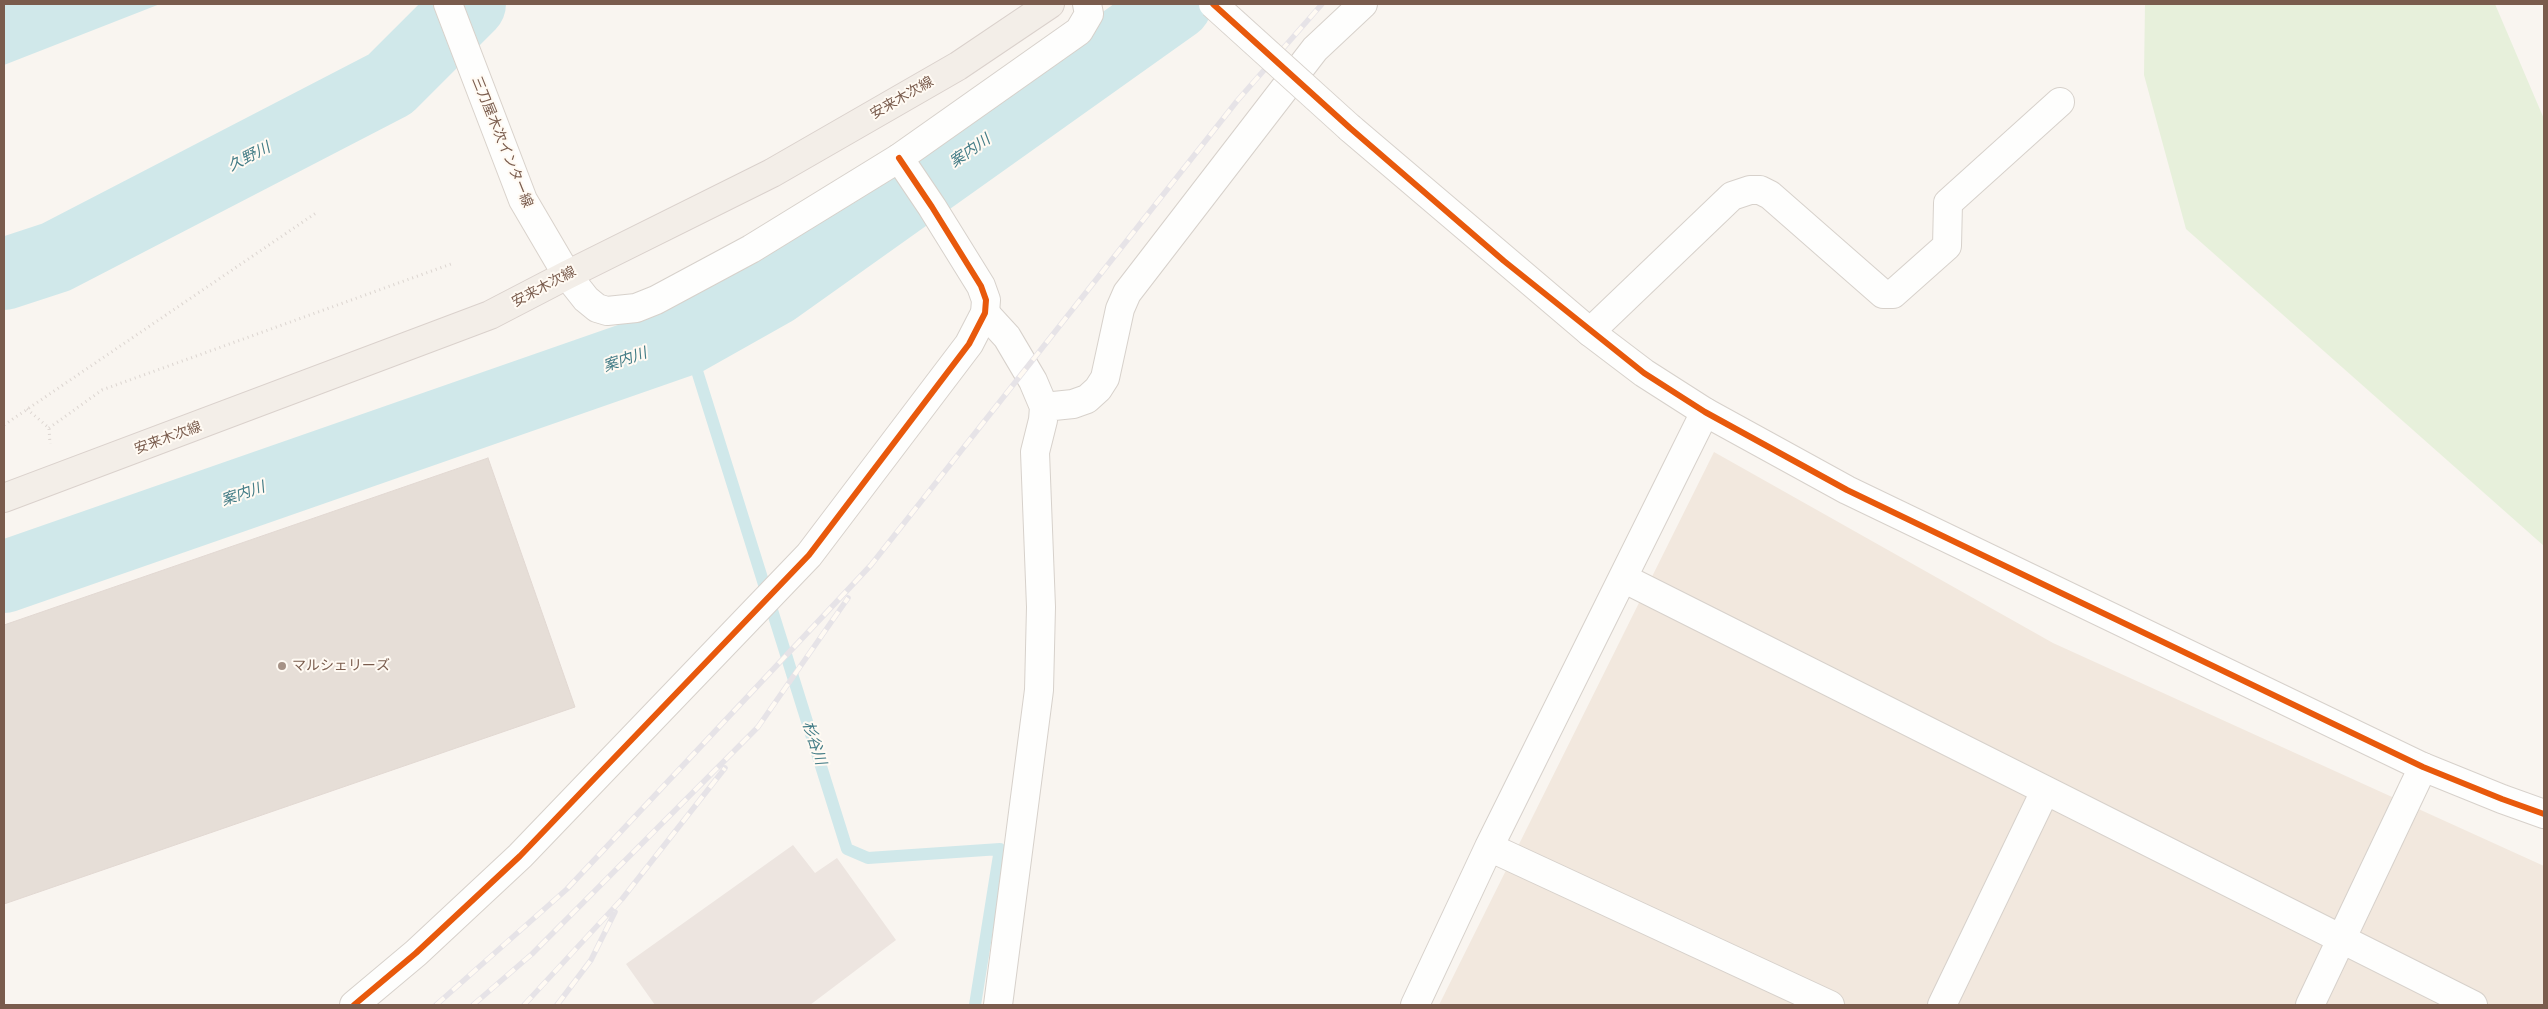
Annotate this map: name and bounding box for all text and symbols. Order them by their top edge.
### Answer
street label: 安来木次線 [867,73,937,123]
street label: 三刀屋木次インター線 [468,74,536,210]
water label: 案内川 [946,131,994,171]
water label: 久野川 [225,139,273,175]
street label: 安来木次線 [509,263,579,311]
water label: 案内川 [601,344,649,376]
street label: 安来木次線 [132,418,204,458]
water label: 案内川 [219,478,267,510]
place label: マルシェリーズ [292,658,390,674]
marker: マルシェリーズ [276,660,288,672]
water label: 杉谷川 [798,719,830,767]

